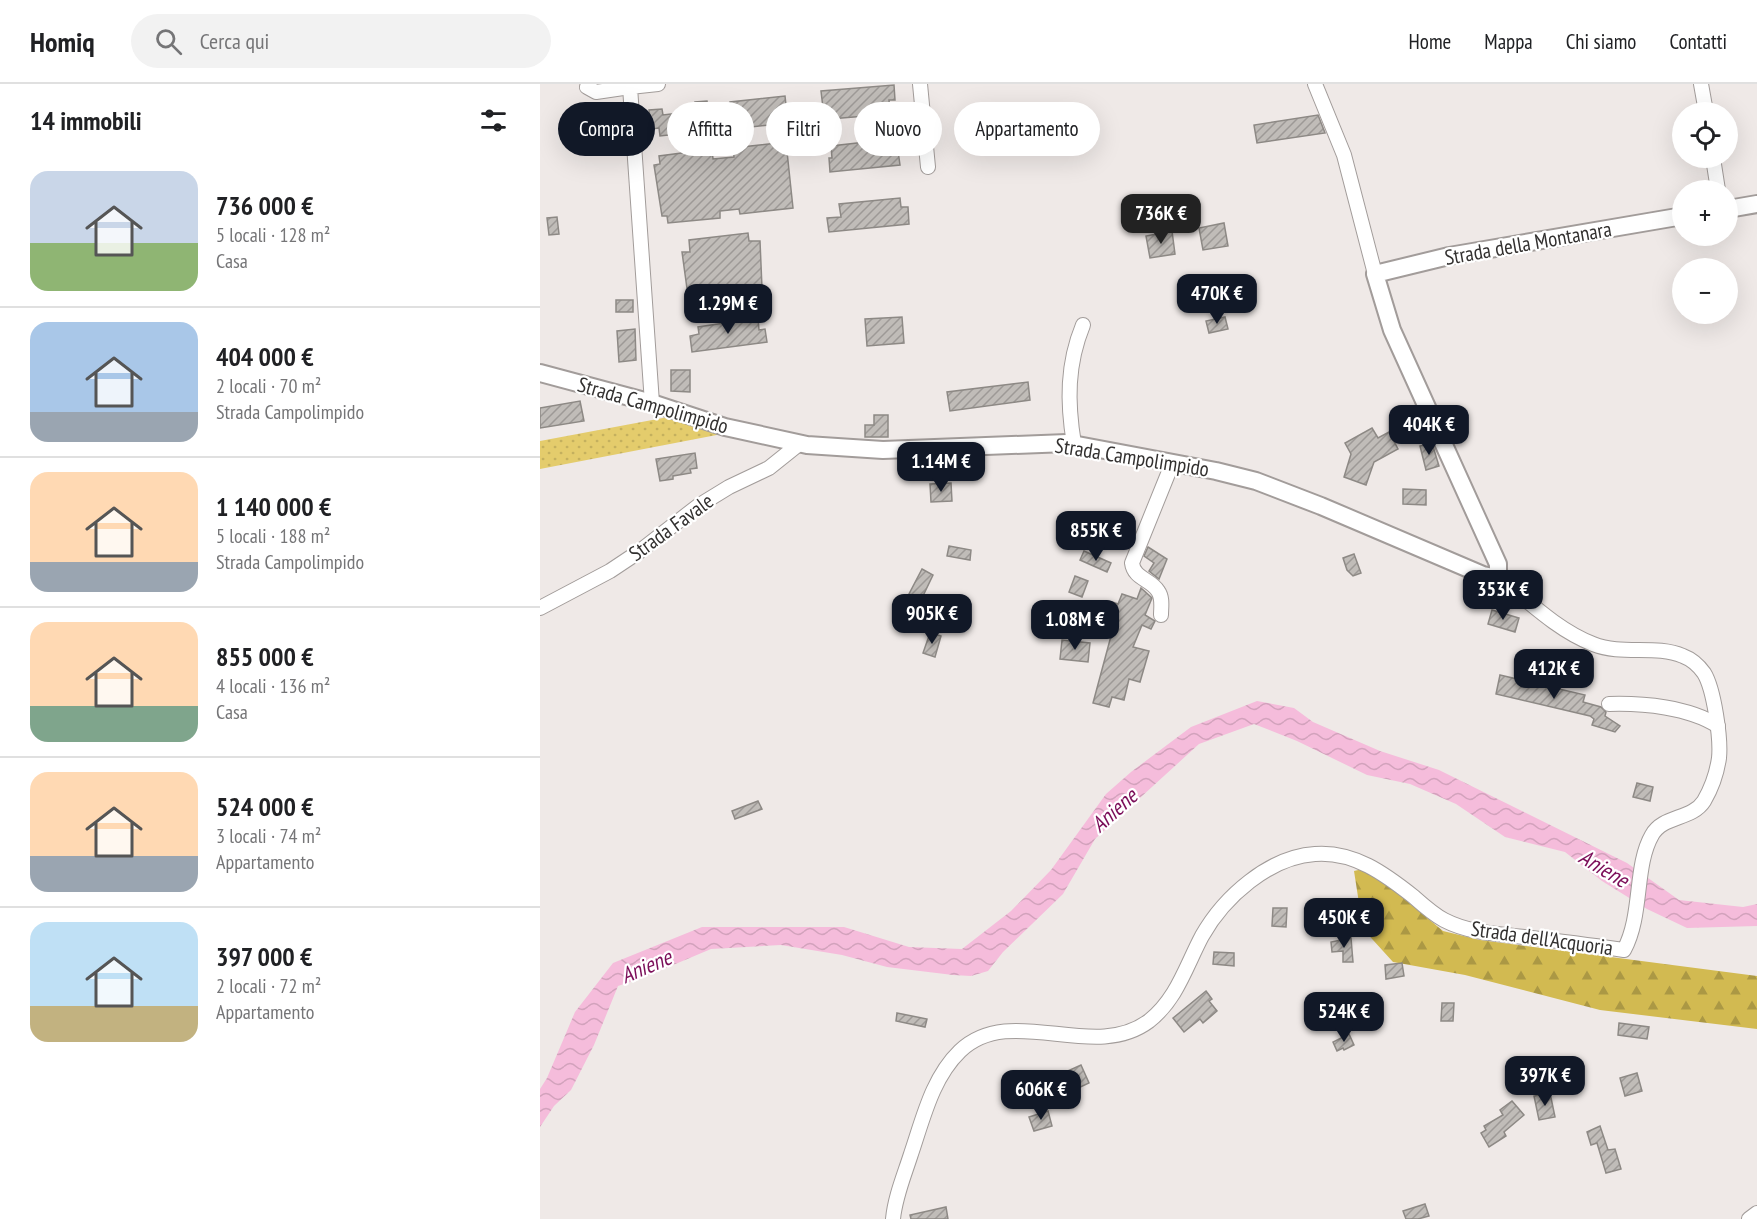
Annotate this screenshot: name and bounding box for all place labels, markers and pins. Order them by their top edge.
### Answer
pin: 736K € [1112,194,1210,245]
pin: 470K € [1168,274,1266,325]
pin: 1.29M € [673,284,783,335]
pin: 404K € [1380,405,1478,456]
pin: 1.14M € [886,442,996,493]
pin: 855K € [1047,511,1145,562]
pin: 353K € [1454,570,1552,621]
pin: 905K € [883,594,981,645]
pin: 1.08M € [1020,600,1130,651]
pin: 412K € [1505,649,1603,700]
pin: 450K € [1295,898,1393,949]
pin: 524K € [1295,992,1393,1043]
pin: 397K € [1496,1056,1594,1107]
pin: 606K € [992,1070,1090,1121]

